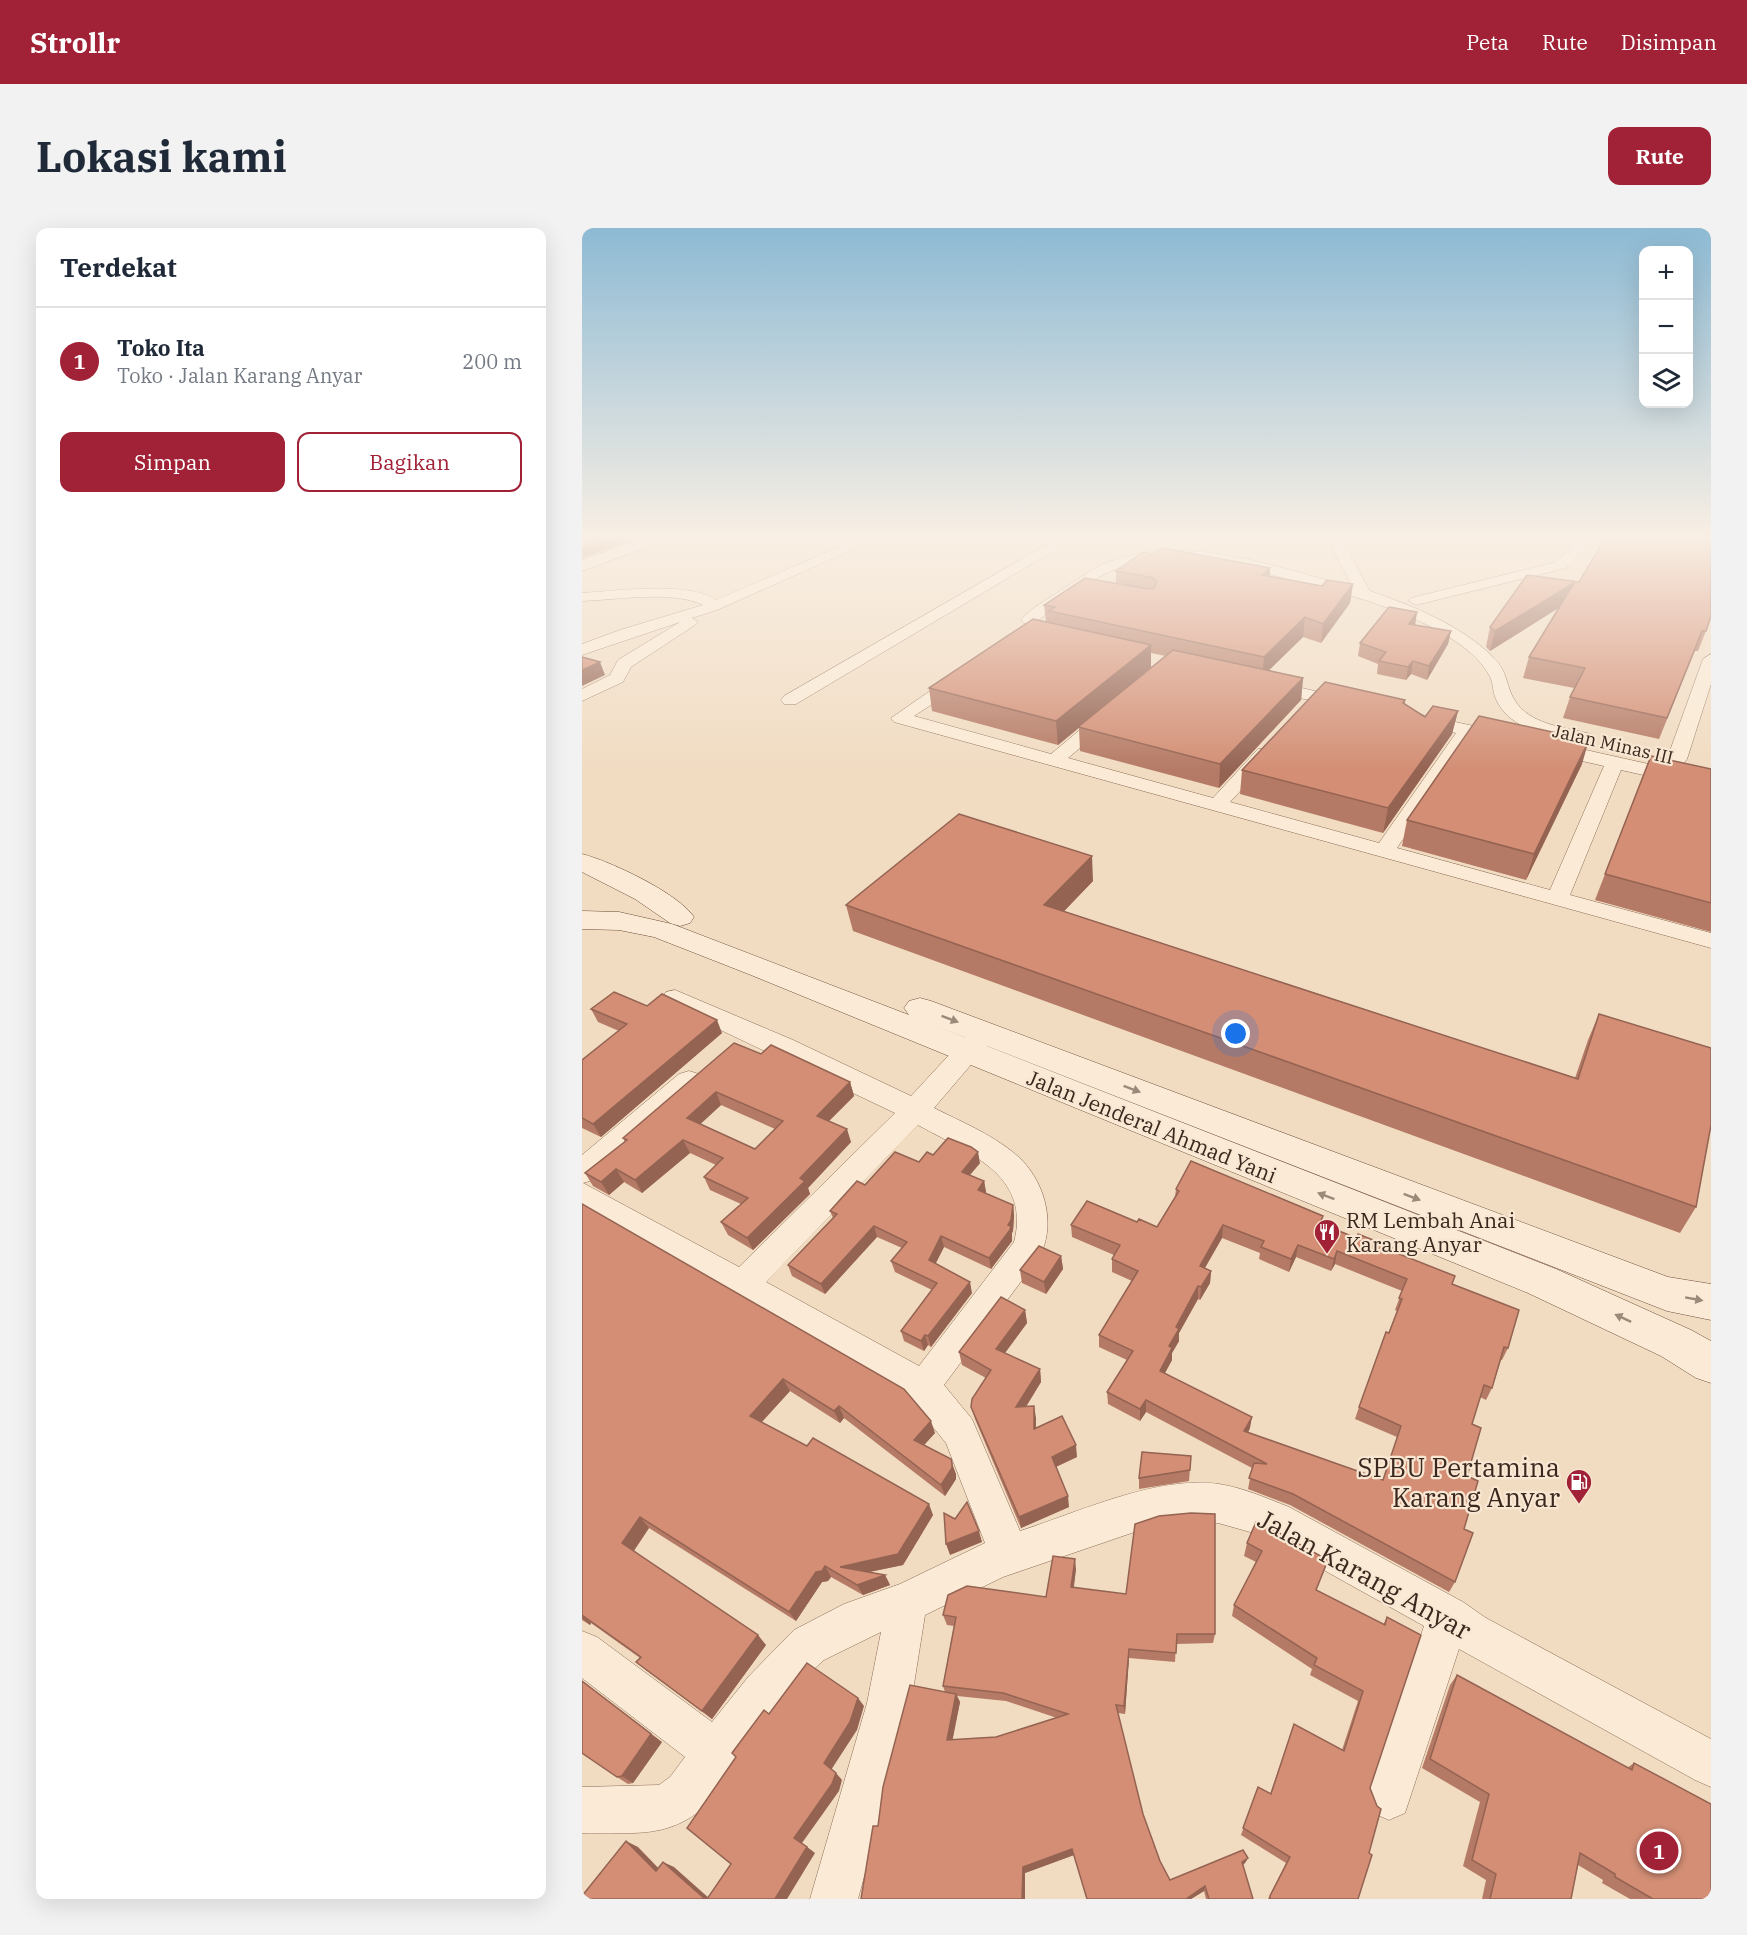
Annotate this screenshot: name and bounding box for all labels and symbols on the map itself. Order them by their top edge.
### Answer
street label: Jalan Minas III [1550,719,1676,769]
one-way arrow [941,1015,959,1025]
your location [1221,1019,1250,1048]
street label: Jalan Jenderal Ahmad Yani [1023,1063,1281,1189]
one-way arrow [1124,1084,1142,1094]
one-way arrow [1317,1191,1335,1200]
one-way arrow [1404,1192,1422,1202]
place label: RM Lembah Anai Karang Anyar [1346,1206,1515,1258]
restaurant icon: RM Lembah Anai Karang Anyar [1312,1217,1342,1255]
one-way arrow [1685,1295,1704,1304]
one-way arrow [1615,1314,1632,1323]
place label: SPBU Pertamina Karang Anyar [1357,1450,1560,1514]
fuel station icon: SPBU Pertamina Karang Anyar [1564,1467,1594,1505]
street label: Jalan Karang Anyar [1252,1501,1478,1647]
pin: 1 [1640,1828,1678,1874]

